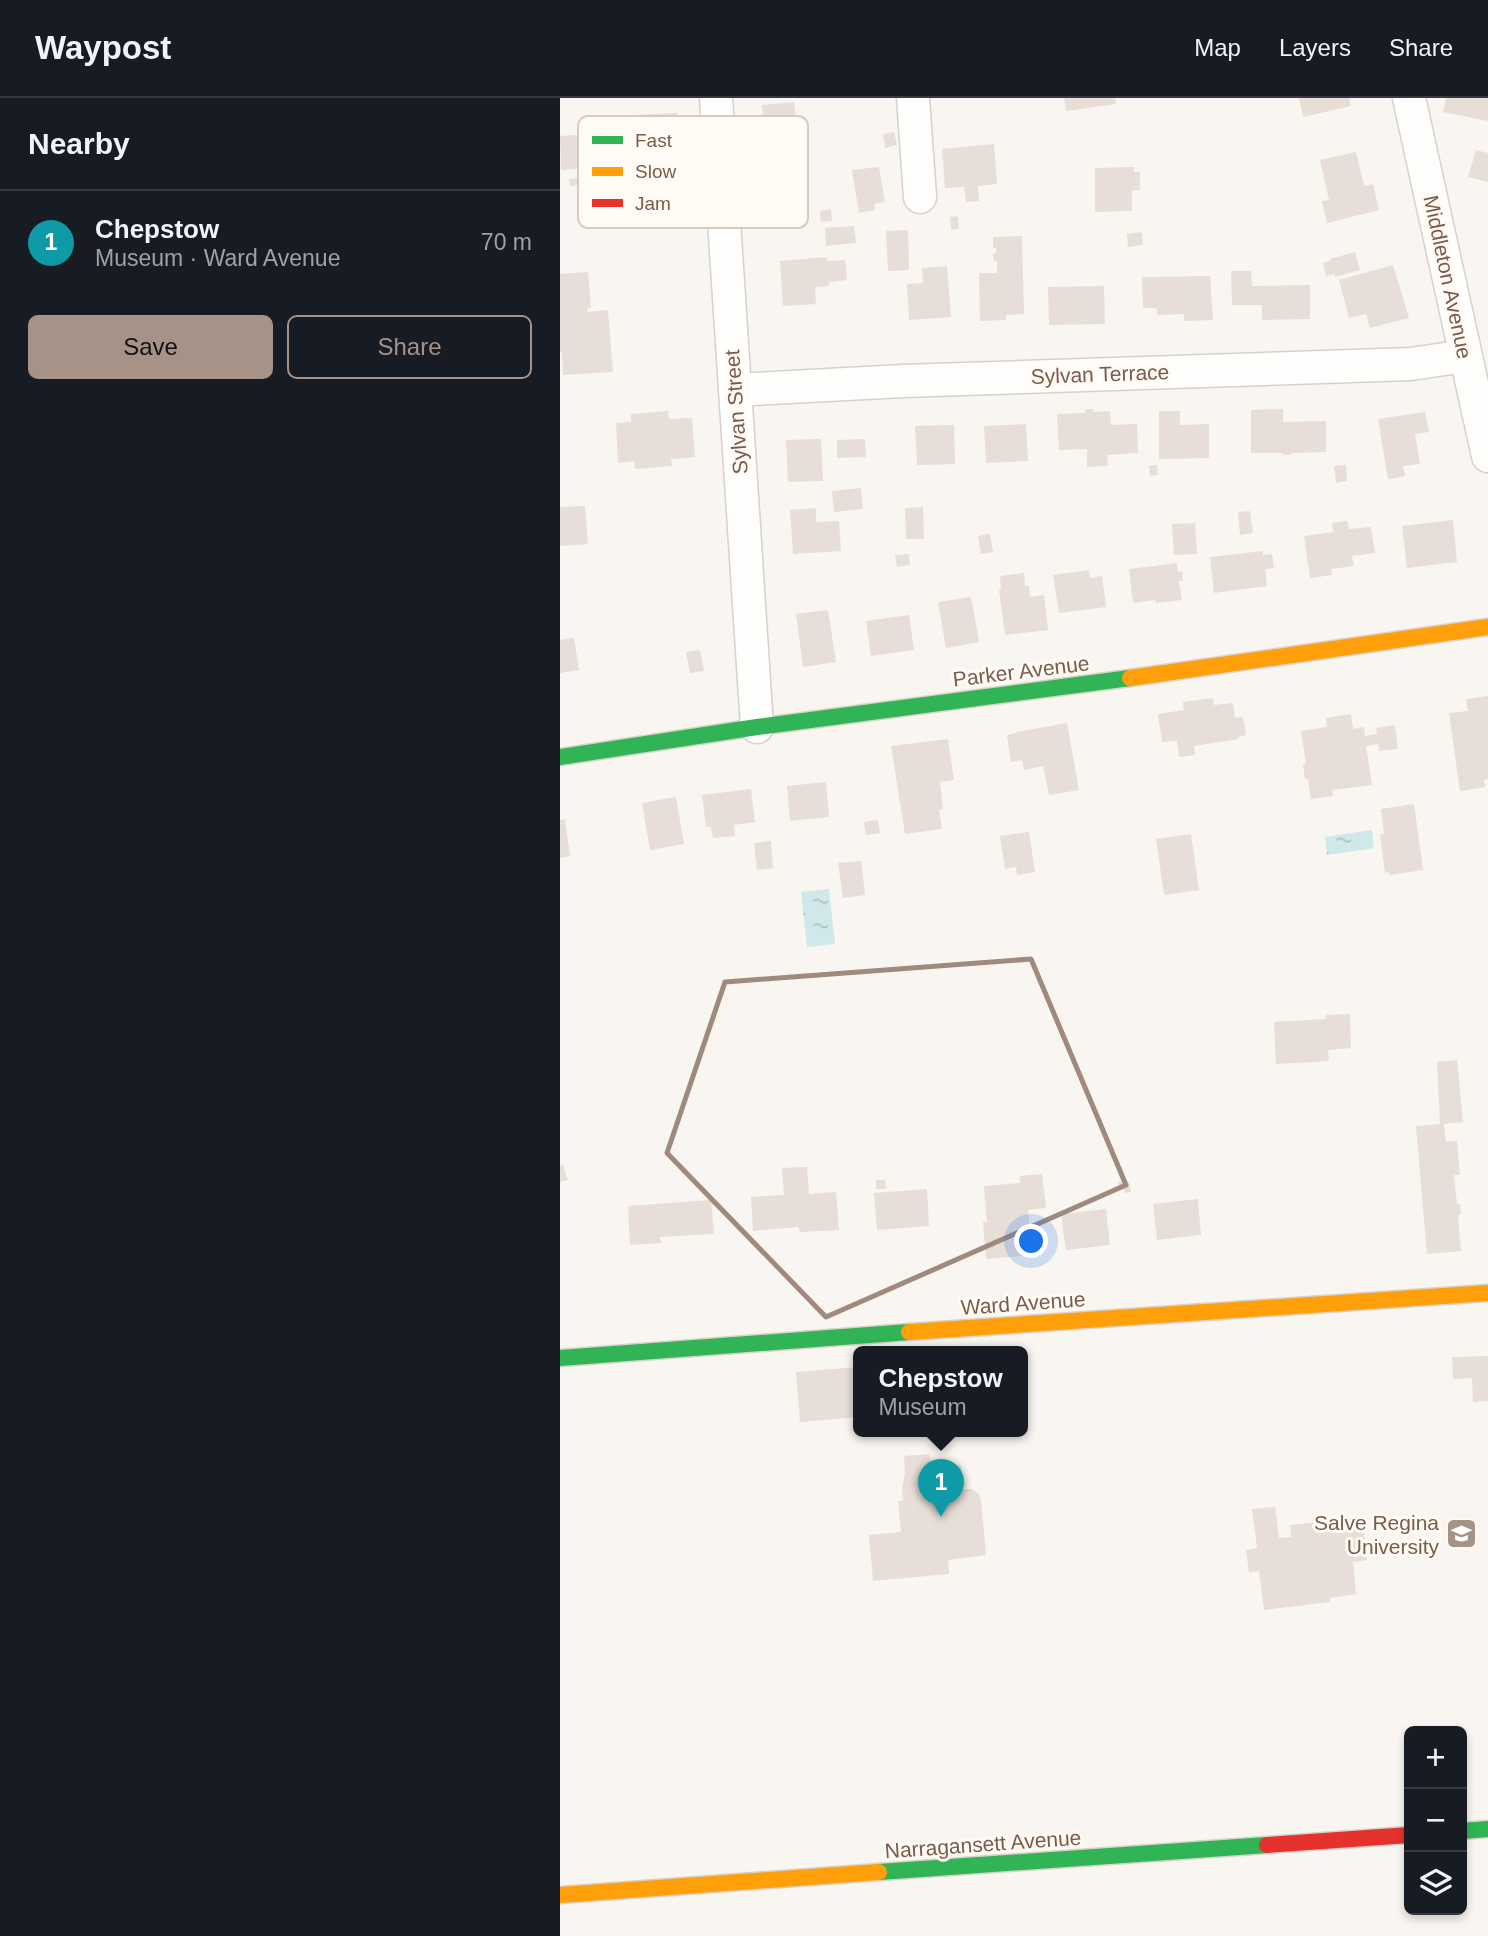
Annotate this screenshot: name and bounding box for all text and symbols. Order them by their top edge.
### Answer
text: Waypost [35,29,171,66]
text: Map [1194,34,1241,61]
text: Layers [1279,34,1351,61]
text: Share [1389,34,1453,61]
legend [578,116,808,228]
text: Nearby [28,127,130,160]
text: Fast [635,130,673,151]
text: Slow [635,161,676,182]
text: Jam [635,193,671,214]
street label: Middleton Avenue [1419,193,1477,361]
text: Chepstow [95,214,219,244]
text: 1 [45,229,57,255]
text: 70 m [481,229,532,255]
text: Museum · Ward Avenue [95,245,340,271]
button: Save [28,315,273,379]
button: Share [287,315,532,379]
street label: Sylvan Street [720,349,752,475]
street label: Sylvan Terrace [1030,360,1170,388]
street label: Parker Avenue [951,651,1091,691]
your location [1014,1224,1048,1258]
street label: Ward Avenue [960,1287,1086,1319]
popup [853,1346,1028,1437]
text: Chepstow [878,1363,1003,1393]
text: Museum [878,1394,967,1420]
pin: 1 [918,1459,964,1517]
place label: Salve Regina University [1314,1511,1439,1558]
school or university icon: Salve Regina University [1445,1517,1479,1551]
map controls [1404,1726,1467,1915]
button: + [1404,1726,1467,1789]
button: − [1404,1789,1467,1852]
street label: Narragansett Avenue [884,1826,1082,1862]
button: layers [1404,1852,1467,1915]

